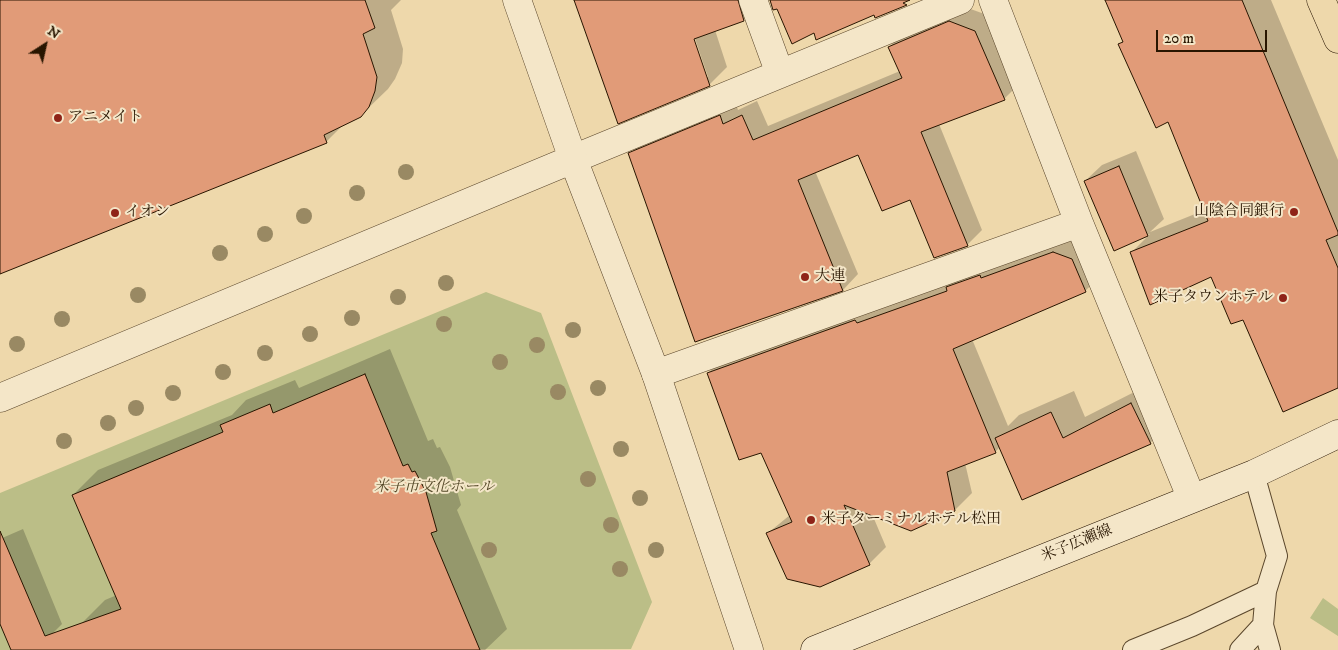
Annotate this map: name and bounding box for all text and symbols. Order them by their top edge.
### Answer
north arrow [20,20,70,70]
scale bar [1158,20,1269,52]
text: N [44,22,63,43]
text: 20 m [1164,29,1194,48]
place label: アニメイト [68,109,143,127]
marker: アニメイト [52,112,64,124]
place label: 山陰合同銀行 [1194,203,1284,221]
place label: イオン [125,204,170,222]
marker: 山陰合同銀行 [1288,206,1300,218]
marker: イオン [109,207,121,219]
place label: 大連 [815,268,845,286]
marker: 大連 [799,271,811,283]
place label: 米子タウンホテル [1153,289,1273,307]
marker: 米子タウンホテル [1277,292,1289,304]
park label: 米子市文化ホール [374,479,494,497]
place label: 米子ターミナルホテル松田 [821,511,1001,529]
marker: 米子ターミナルホテル松田 [805,514,817,526]
street label: 米子広瀬線 [1039,522,1115,566]

